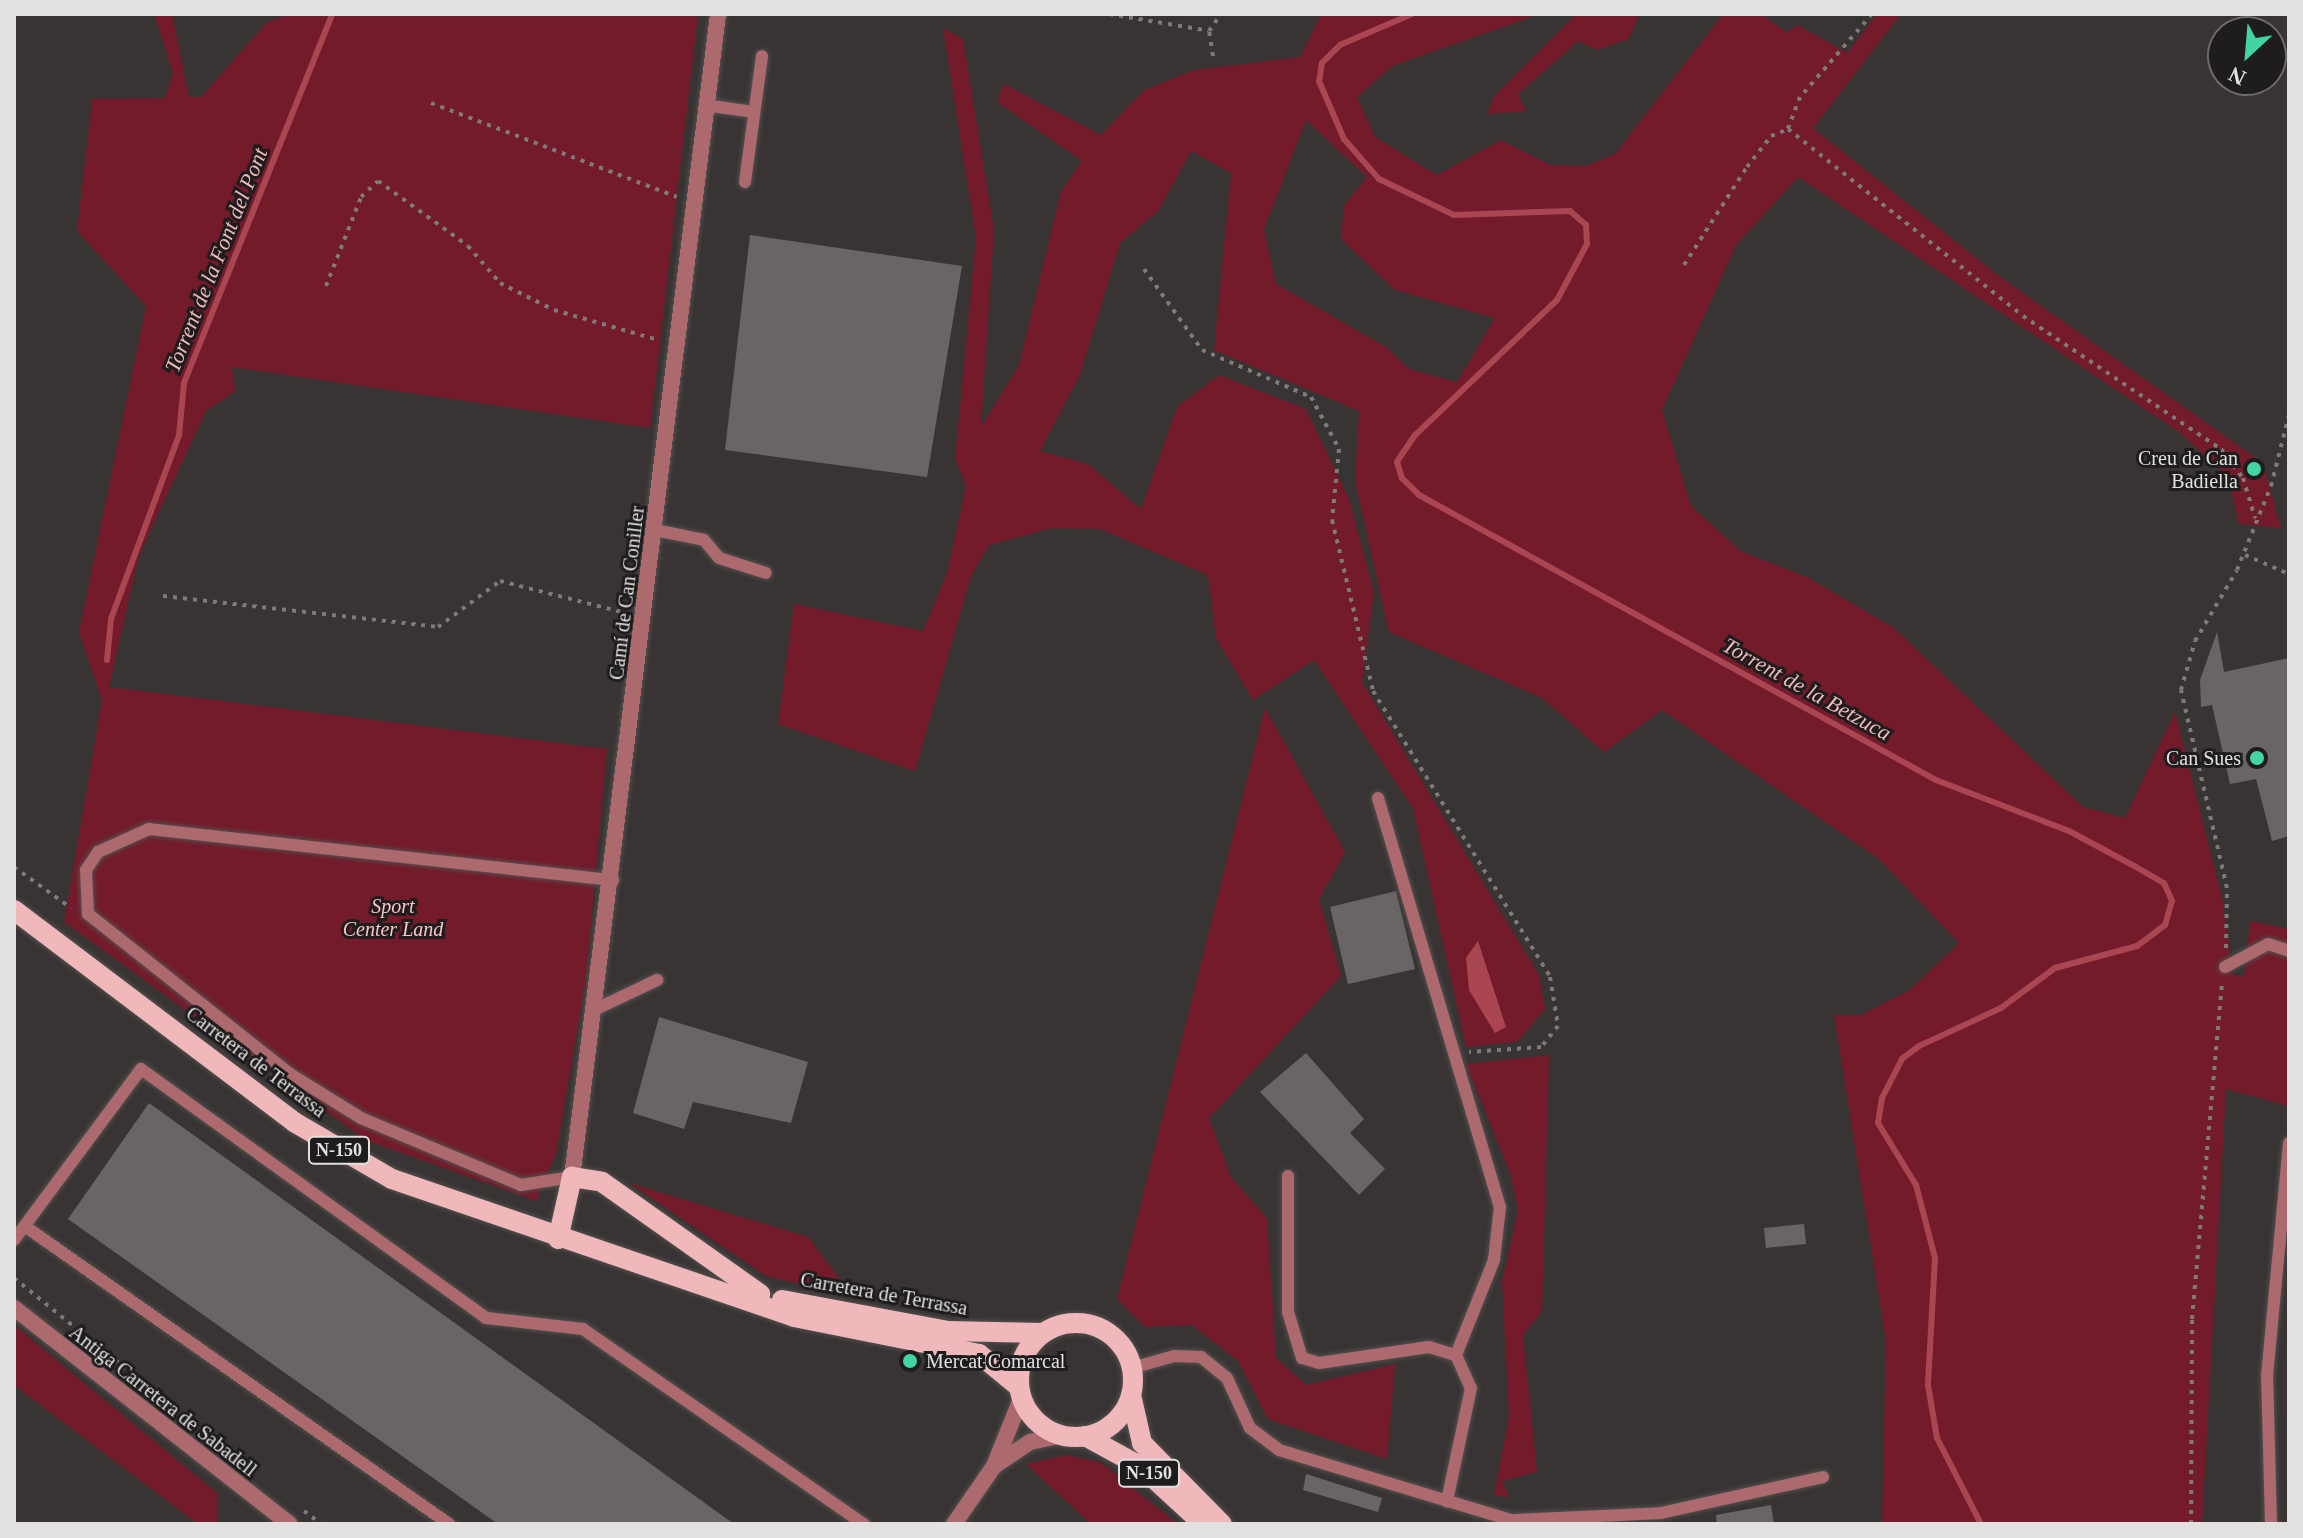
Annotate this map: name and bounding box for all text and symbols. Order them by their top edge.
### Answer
north arrow [2207,16,2287,96]
text: N [2225,62,2250,91]
water label: Torrent de la Font del Pont [159,144,273,376]
place label: Creu de Can Badiella [2138,446,2238,493]
marker: Creu de Can Badiella [2245,460,2263,478]
street label: Camí de Can Coniller [604,505,650,681]
water label: Torrent de la Betzuca [1718,632,1896,746]
place label: Can Sues [2166,746,2241,770]
marker: Can Sues [2248,749,2266,767]
park label: Sport Center Land [343,895,443,942]
street label: Carretera de Terrassa [181,1001,331,1123]
road number: N-150 [307,1136,371,1164]
street label: Carretera de Terrassa [798,1267,970,1321]
street label: Antiga Carretera de Sabadell [64,1320,262,1482]
place label: Mercat Comarcal [926,1349,1065,1373]
marker: Mercat Comarcal [901,1352,919,1370]
road number: N-150 [1117,1459,1181,1487]

